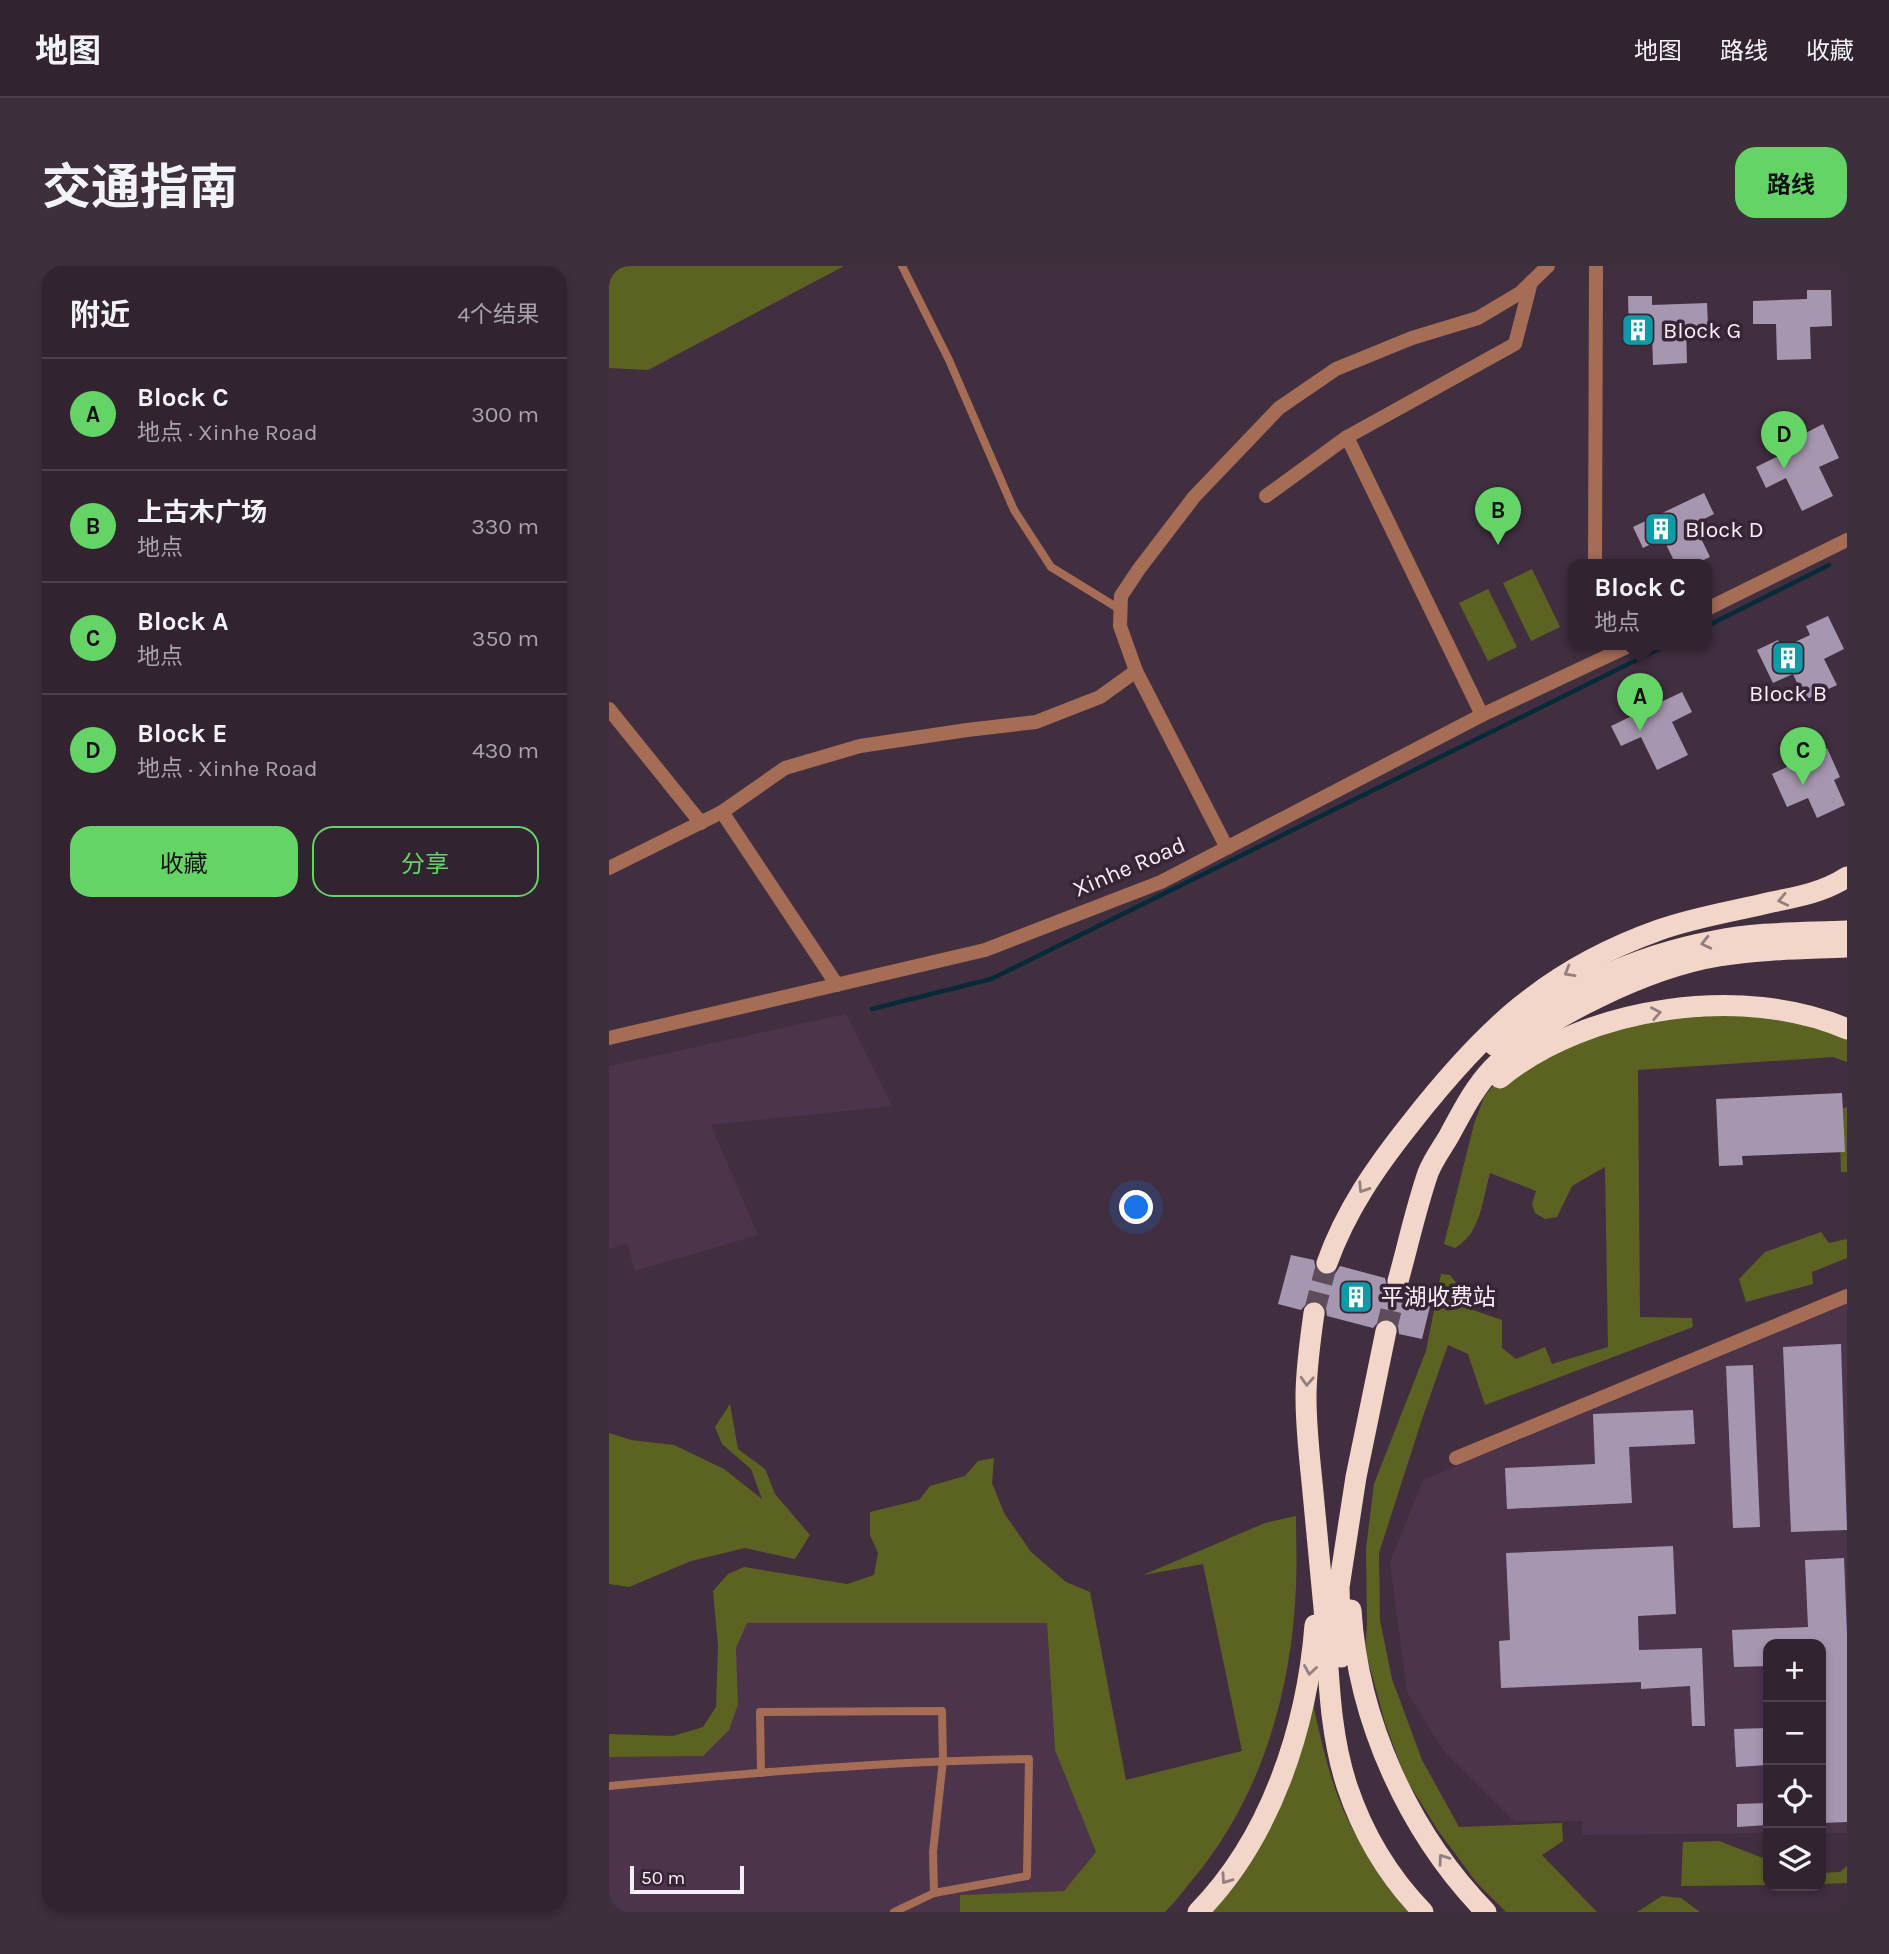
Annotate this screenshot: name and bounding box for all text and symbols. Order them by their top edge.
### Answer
text: 地图 [35,32,101,70]
text: 地图 [1634,37,1682,65]
text: 路线 [1720,37,1768,65]
text: 收藏 [1806,37,1854,65]
button: 路线 [1735,147,1847,218]
text: 交通指南 [42,159,238,216]
text: 附近 [70,297,130,333]
text: 4个结果 [457,301,539,328]
building icon: Block G [1619,311,1657,349]
place label: Block G [1663,317,1741,344]
text: Block C [137,382,229,413]
text: A [86,401,100,428]
text: 300 m [471,401,539,428]
pin: D [1761,411,1807,469]
text: 地点 · Xinhe Road [137,419,318,446]
pin: B [1475,487,1521,545]
text: 上古木广场 [137,497,267,528]
building icon: Block D [1642,510,1680,548]
text: B [86,513,100,540]
text: 330 m [471,513,539,540]
place label: Block D [1685,516,1764,543]
text: 地点 [137,534,183,561]
popup [1568,559,1712,650]
text: Block C [1594,572,1686,603]
text: Block A [137,606,228,637]
text: 地点 [1594,609,1640,636]
text: C [86,625,100,652]
text: 350 m [472,625,539,652]
building icon: Block B [1769,639,1807,677]
text: 地点 [137,643,183,670]
pin: A [1617,673,1663,731]
place label: Block B [1749,680,1827,707]
text: Block E [137,718,227,749]
pin: C [1780,727,1826,785]
text: D [85,737,101,764]
text: 430 m [472,737,539,764]
text: 地点 · Xinhe Road [137,755,318,782]
button: 收藏 [70,826,298,897]
button: 分享 [312,826,539,897]
street label: Xinhe Road [1069,831,1189,903]
one-way arrow [1777,892,1789,906]
one-way arrow [1700,934,1712,949]
one-way arrow [1564,964,1576,977]
one-way arrow [1650,1006,1662,1021]
one-way arrow [1359,1181,1372,1194]
your location [1119,1190,1153,1224]
building icon: 平湖收费站 [1337,1278,1375,1316]
place label: 平湖收费站 [1381,1284,1496,1311]
one-way arrow [1300,1376,1315,1387]
map controls [1763,1639,1826,1891]
button: + [1763,1639,1826,1702]
one-way arrow [1303,1664,1318,1676]
button: − [1763,1702,1826,1765]
button: locate [1763,1765,1826,1828]
button: layers [1763,1828,1826,1891]
one-way arrow [1439,1854,1451,1867]
scale bar [630,1863,744,1895]
text: 50 m [641,1867,685,1889]
one-way arrow [1221,1871,1234,1884]

